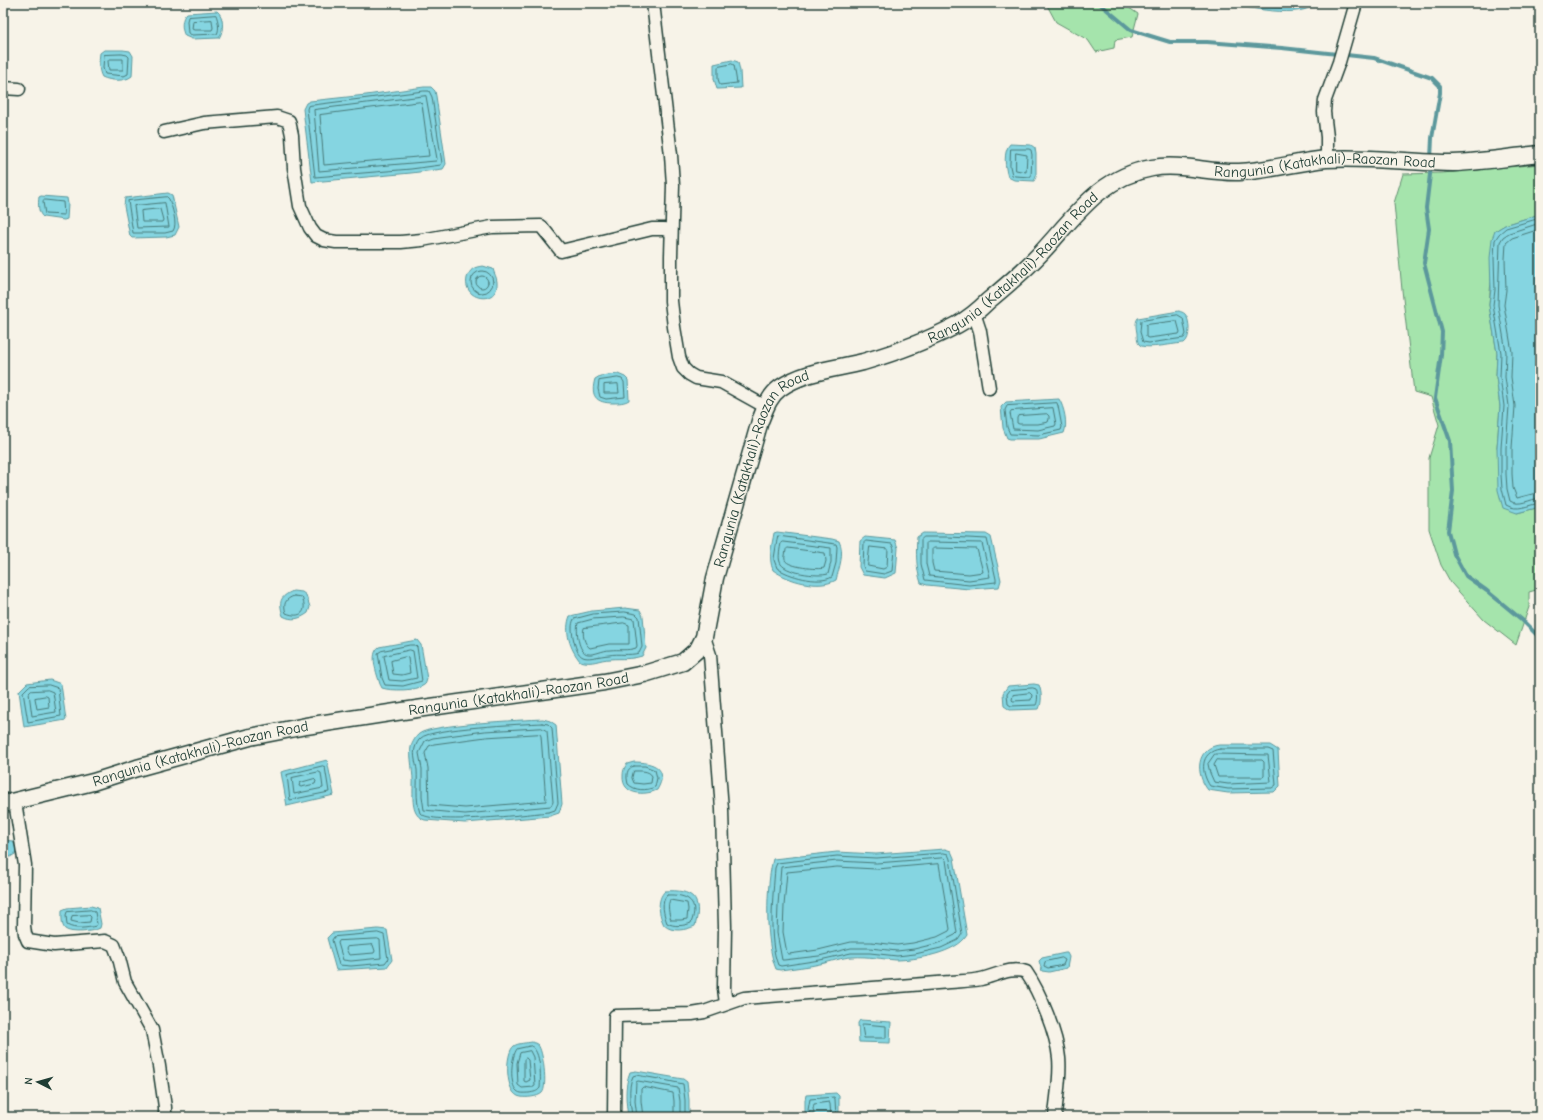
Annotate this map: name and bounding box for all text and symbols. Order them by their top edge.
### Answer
street label: Rangunia (Katakhali)-Raozan Road [1213,149,1436,181]
street label: Rangunia (Katakhali)-Raozan Road [925,188,1102,347]
street label: Rangunia (Katakhali)-Raozan Road [710,366,811,569]
street label: Rangunia (Katakhali)-Raozan Road [407,668,630,719]
street label: Rangunia (Katakhali)-Raozan Road [90,717,310,791]
north arrow [18,1062,58,1102]
text: N [22,1077,35,1085]

